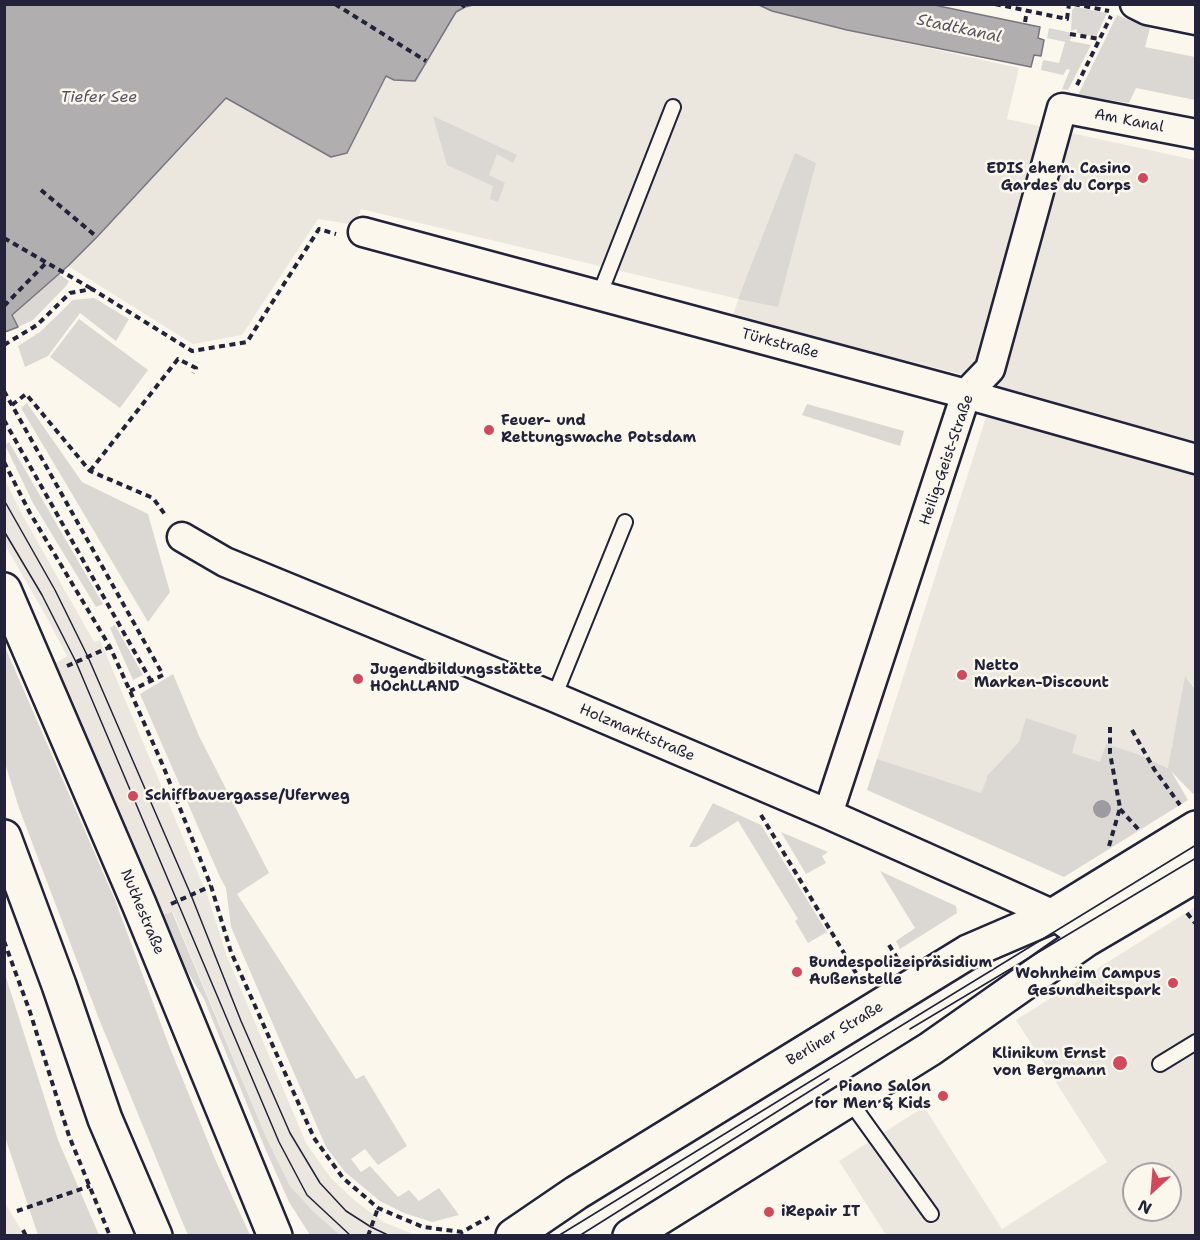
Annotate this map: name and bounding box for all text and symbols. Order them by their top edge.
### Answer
water label: Stadtkanal [915,11,1003,47]
water label: Tiefer See [61,88,137,108]
street label: Am Kanal [1093,105,1165,137]
place label: EDIS ehem. Casino Gardes du Corps [986,160,1131,195]
marker: EDIS ehem. Casino Gardes du Corps [1136,171,1150,185]
street label: Türkstraße [739,325,821,363]
street label: Heilig-Geist-Straße [916,392,978,528]
place label: Feuer- und Rettungswache Potsdam [501,412,696,447]
marker: Feuer- und Rettungswache Potsdam [482,423,496,437]
place label: Netto Marken-Discount [974,657,1109,692]
place label: Jugendbildungsstätte HOchLLAND [370,661,542,696]
marker: Netto Marken-Discount [955,668,969,682]
marker: Jugendbildungsstätte HOchLLAND [351,672,365,686]
street label: Holzmarktstraße [577,701,697,765]
place label: Schiffbauergasse/Uferweg [145,787,350,805]
marker: Schiffbauergasse/Uferweg [126,789,140,803]
street label: Nuthestraße [116,867,168,957]
place label: Bundespolizeipräsidium Außenstelle [809,954,992,989]
marker: Bundespolizeipräsidium Außenstelle [790,965,804,979]
place label: Wohnheim Campus Gesundheitspark [1015,965,1161,1000]
marker: Wohnheim Campus Gesundheitspark [1166,976,1180,990]
street label: Berliner Straße [783,998,887,1070]
place label: Klinikum Ernst von Bergmann [992,1045,1106,1080]
marker: Klinikum Ernst von Bergmann [1111,1054,1129,1072]
place label: Piano Salon for Men & Kids [815,1078,931,1113]
marker: Piano Salon for Men & Kids [936,1089,950,1103]
north arrow [1122,1162,1182,1222]
text: N [1134,1195,1155,1219]
place label: iRepair IT [781,1203,860,1221]
marker: iRepair IT [762,1205,776,1219]

